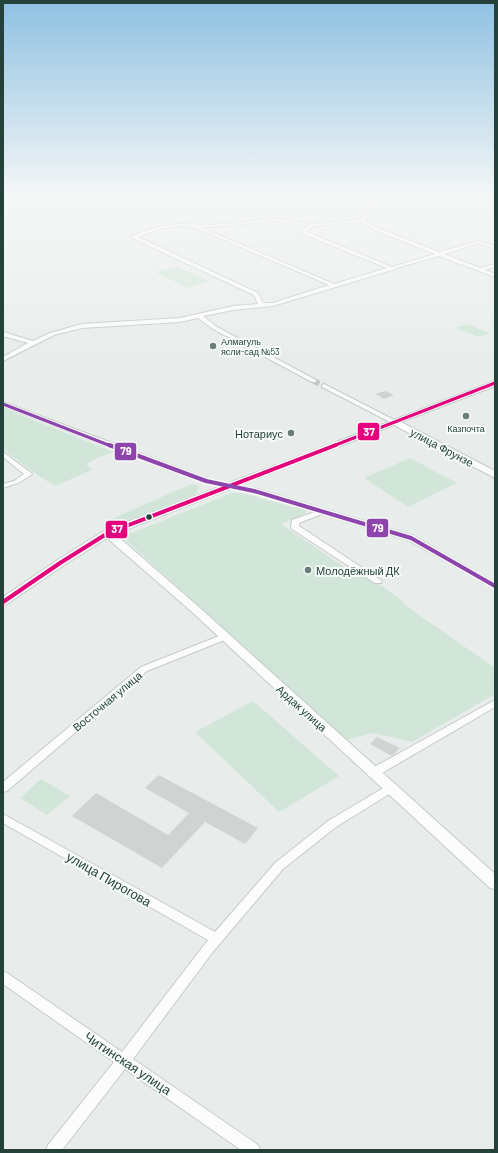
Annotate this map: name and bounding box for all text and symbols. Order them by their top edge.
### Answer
place label: Алмагуль ясли-сад №53 [221,336,280,357]
marker: Алмагуль ясли-сад №53 [208,341,218,351]
marker: Казпочта [461,411,471,421]
line badge: 37 [357,422,380,441]
place label: Казпочта [447,423,485,434]
text: 37 [363,425,375,438]
street label: улица Фрунзе [408,425,476,469]
place label: Нотариус [235,427,283,440]
marker: Нотариус [286,428,296,438]
line badge: 79 [114,442,137,461]
text: 79 [120,444,132,457]
unlabelled marker [144,512,154,522]
line badge: 79 [366,518,389,538]
line badge: 37 [105,520,128,539]
text: 79 [372,521,384,534]
text: 37 [111,522,123,535]
place label: Молодёжный ДК [316,564,400,577]
marker: Молодёжный ДК [303,565,313,575]
street label: Восточная улица [70,668,145,734]
street label: Ардак улица [274,682,330,734]
street label: улица Пирогова [64,848,155,910]
street label: Читинская улица [81,1028,175,1098]

